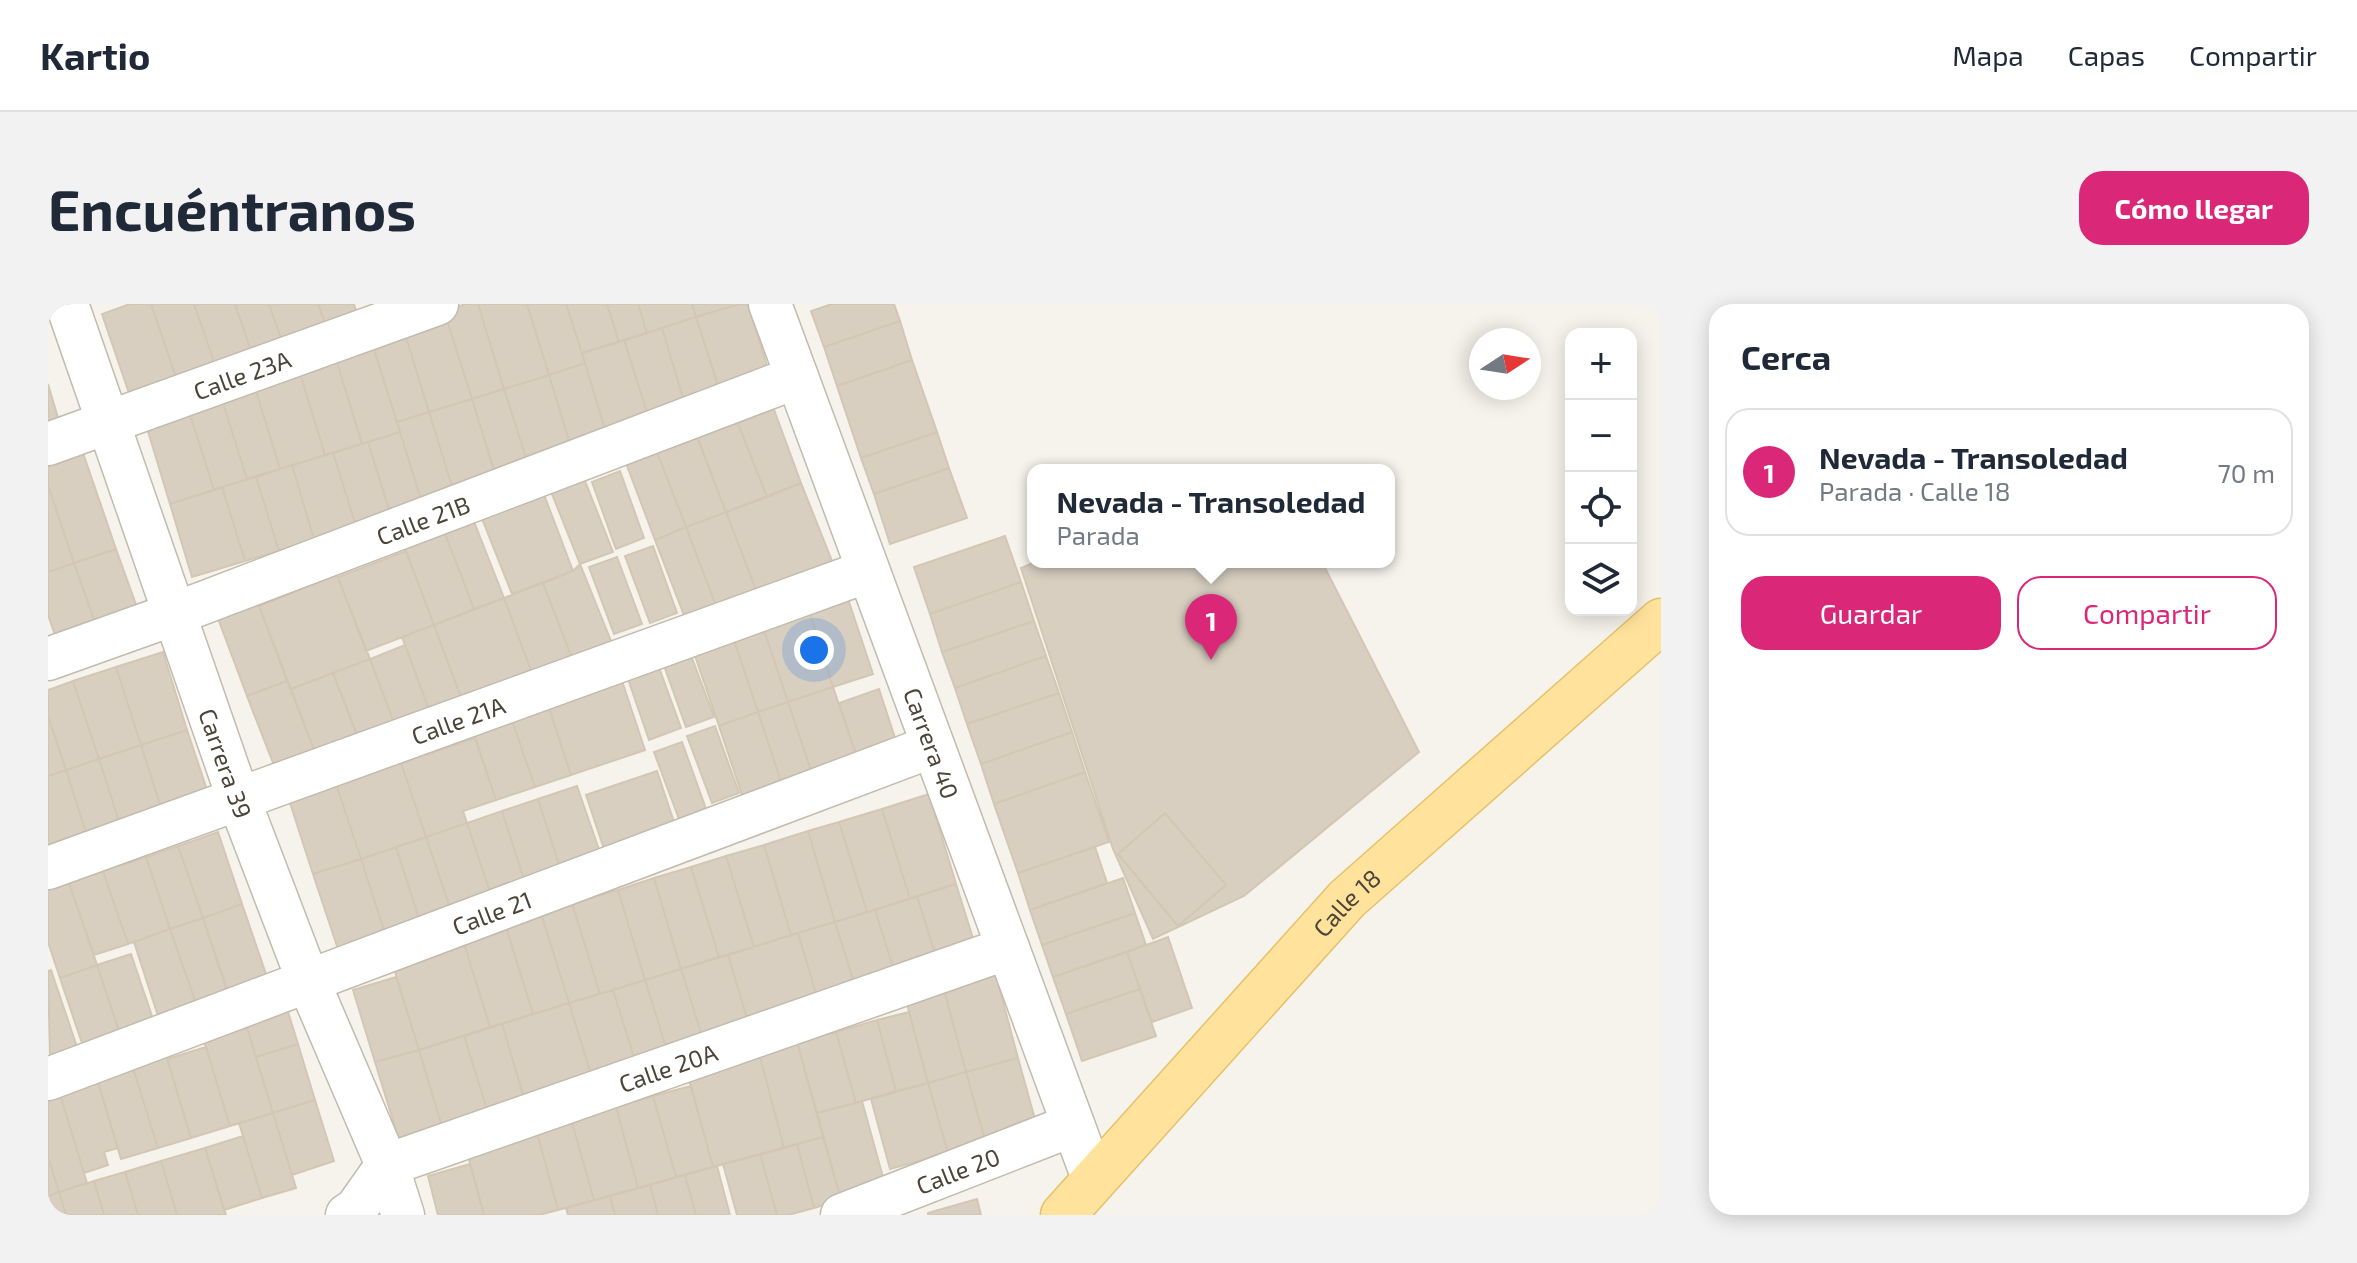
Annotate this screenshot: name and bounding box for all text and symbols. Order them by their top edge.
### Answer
text: Kartio [40,32,150,78]
text: Mapa [1952,38,2024,72]
text: Capas [2068,38,2145,72]
text: Compartir [2189,38,2317,72]
button: Cómo llegar [2079,171,2309,245]
text: Encuéntranos [48,175,416,242]
north arrow [1469,328,1541,400]
map controls [1565,328,1637,616]
button: + [1565,328,1637,400]
text: Cerca [1741,336,1831,377]
street label: Calle 23A [189,343,294,405]
button: − [1565,400,1637,472]
text: Nevada - Transoledad [1819,439,2128,475]
text: 1 [1763,457,1775,488]
text: 70 m [2217,457,2275,488]
popup [1027,464,1395,568]
button: locate [1565,472,1637,544]
text: Parada · Calle 18 [1819,475,2011,506]
text: Nevada - Transoledad [1057,483,1365,519]
street label: Calle 21B [372,488,473,550]
text: Parada [1057,519,1140,550]
button: layers [1565,544,1637,616]
button: Guardar [1741,576,2001,650]
button: Compartir [2017,576,2277,650]
pin: 1 [1185,594,1237,660]
your location [794,630,834,670]
street label: Carrera 40 [898,684,966,802]
street label: Calle 21A [407,689,509,750]
street label: Carrera 39 [194,705,259,822]
street label: Calle 18 [1306,862,1386,942]
street label: Calle 21 [448,884,535,940]
street label: Calle 20A [615,1036,721,1097]
street label: Calle 20 [912,1141,1004,1199]

